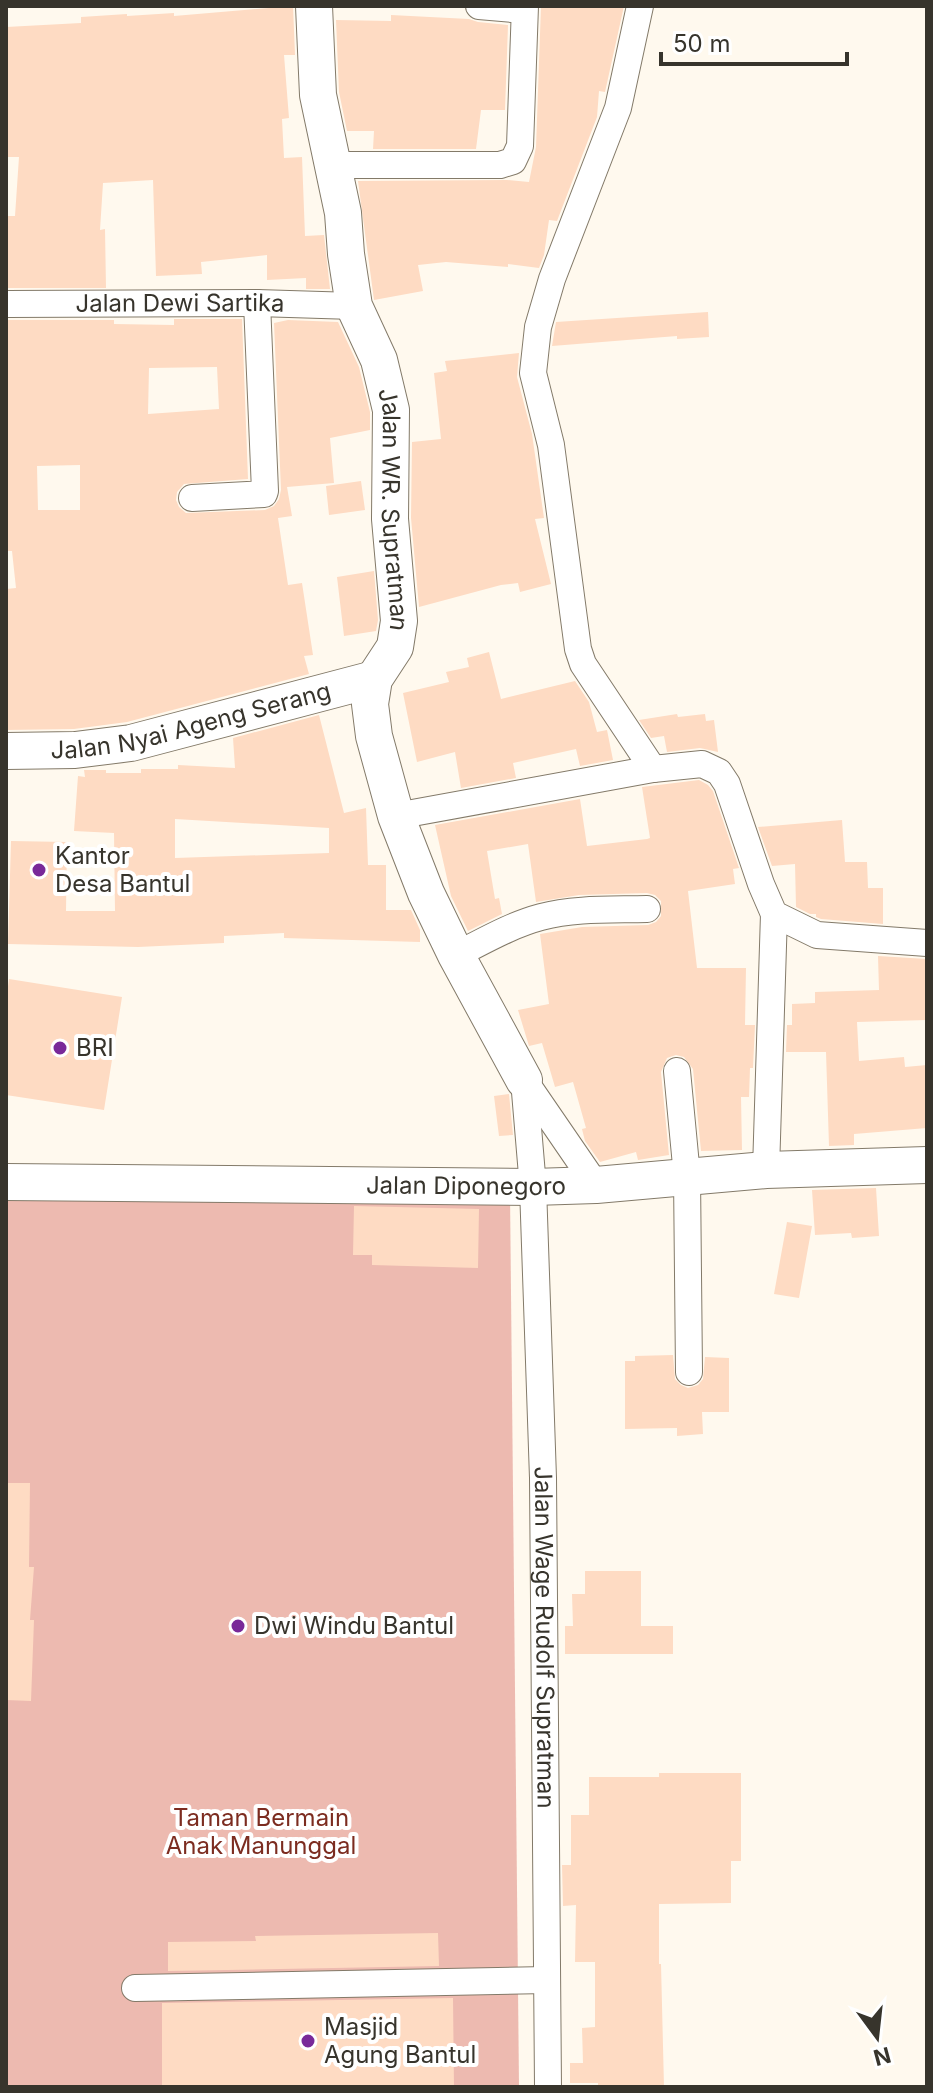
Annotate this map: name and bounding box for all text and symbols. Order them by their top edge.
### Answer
scale bar [661,16,847,66]
text: 50 m [673,29,731,58]
street label: Jalan Dewi Sartika [75,288,285,318]
street label: Jalan WR. Supratman [372,385,414,633]
street label: Jalan Nyai Ageng Serang [50,676,334,764]
place label: Kantor Desa Bantul [55,841,190,898]
marker: Kantor Desa Bantul [30,861,48,879]
place label: BRI [76,1033,114,1062]
marker: BRI [51,1039,69,1057]
street label: Jalan Diponegoro [366,1170,566,1201]
street label: Jalan Wage Rudolf Supratman [529,1466,561,1809]
place label: Dwi Windu Bantul [254,1611,454,1640]
marker: Dwi Windu Bantul [229,1617,247,1635]
park label: Taman Bermain Anak Manunggal [166,1803,356,1860]
north arrow [837,1997,917,2077]
place label: Masjid Agung Bantul [324,2012,476,2069]
marker: Masjid Agung Bantul [299,2032,317,2050]
text: N [871,2042,894,2071]

